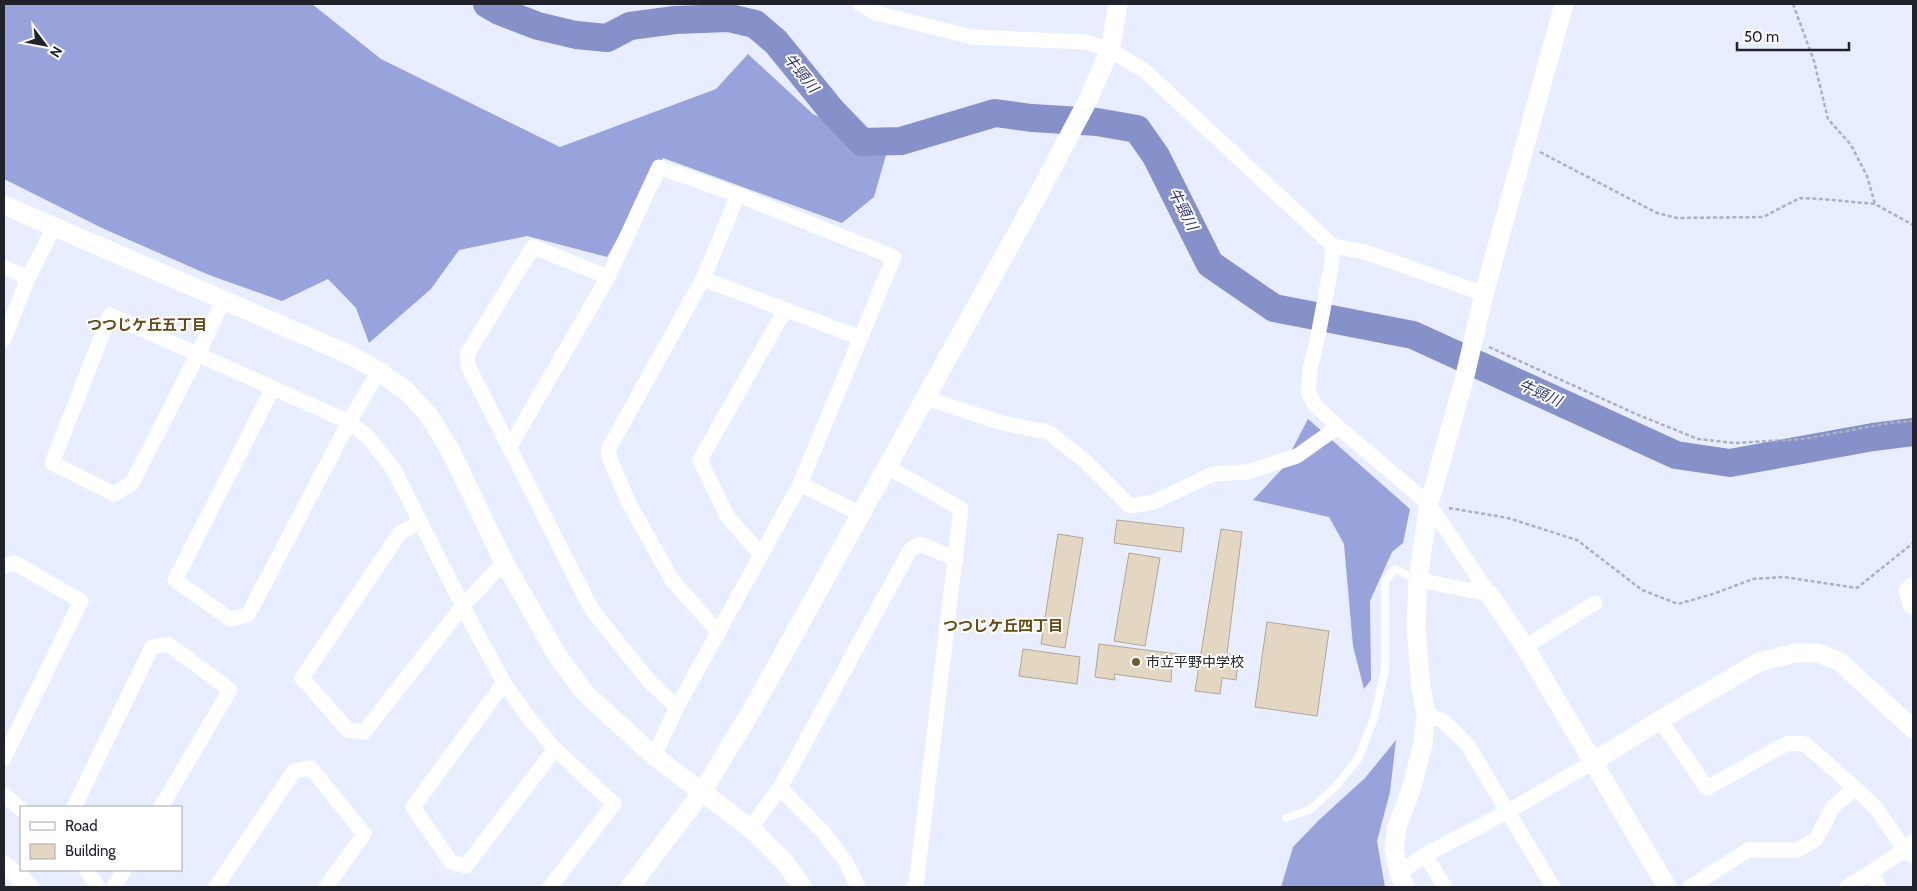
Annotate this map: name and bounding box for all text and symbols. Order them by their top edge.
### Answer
north arrow [20,20,70,70]
scale bar [1737,20,1850,52]
text: 50 m [1744,28,1779,46]
text: N [46,43,66,61]
water label: 牛頸川 [780,50,823,98]
water label: 牛頸川 [1165,185,1202,235]
district label: つつじケ丘五丁目 [87,316,207,334]
water label: 牛頸川 [1516,376,1566,411]
district label: つつじケ丘四丁目 [943,617,1063,635]
place label: 市立平野中学校 [1146,653,1244,671]
marker: 市立平野中学校 [1130,656,1142,668]
legend [20,806,182,871]
text: Road [65,817,98,835]
text: Building [65,842,116,860]

